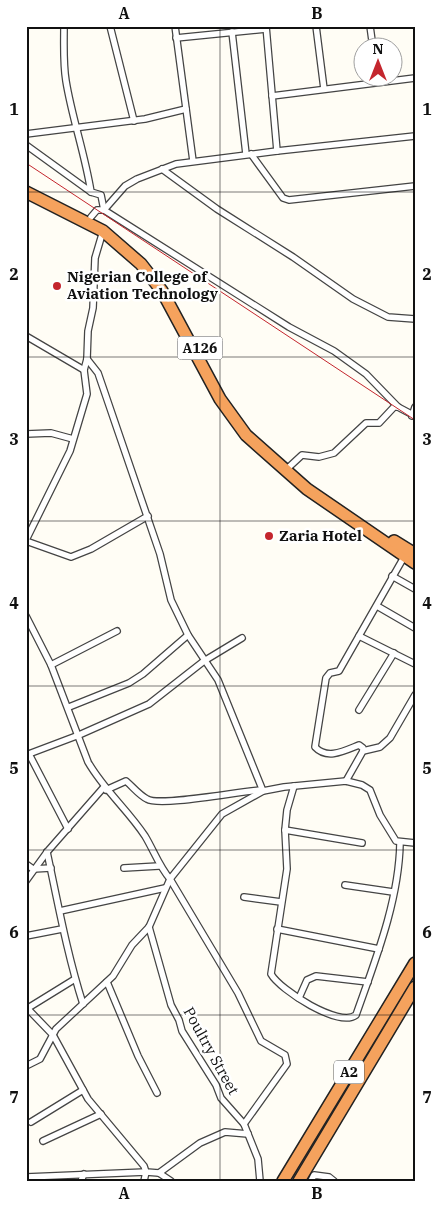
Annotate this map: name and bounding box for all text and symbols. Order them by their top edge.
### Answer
text: A [118,3,130,23]
text: B [311,3,323,23]
north arrow [354,38,404,88]
text: N [372,40,384,58]
text: 1 [9,99,19,119]
text: 1 [422,99,432,119]
text: 2 [9,264,19,284]
text: 2 [422,264,432,284]
place label: Nigerian College of Aviation Technology [67,267,218,303]
marker: Nigerian College of Aviation Technology [51,280,63,292]
road number: A126 [178,336,222,359]
text: 3 [9,429,19,449]
text: 3 [422,429,432,449]
place label: Zaria Hotel [279,526,362,545]
marker: Zaria Hotel [263,530,275,542]
text: 4 [9,593,19,613]
text: 4 [422,593,432,613]
text: 5 [9,758,19,778]
text: 5 [422,758,432,778]
text: 6 [9,922,19,942]
text: 6 [422,922,432,942]
street label: Poultry Street [180,1004,243,1098]
road number: A2 [334,1060,364,1084]
text: 7 [9,1087,19,1107]
text: 7 [422,1087,432,1107]
text: A [118,1183,130,1203]
text: B [311,1183,323,1203]

